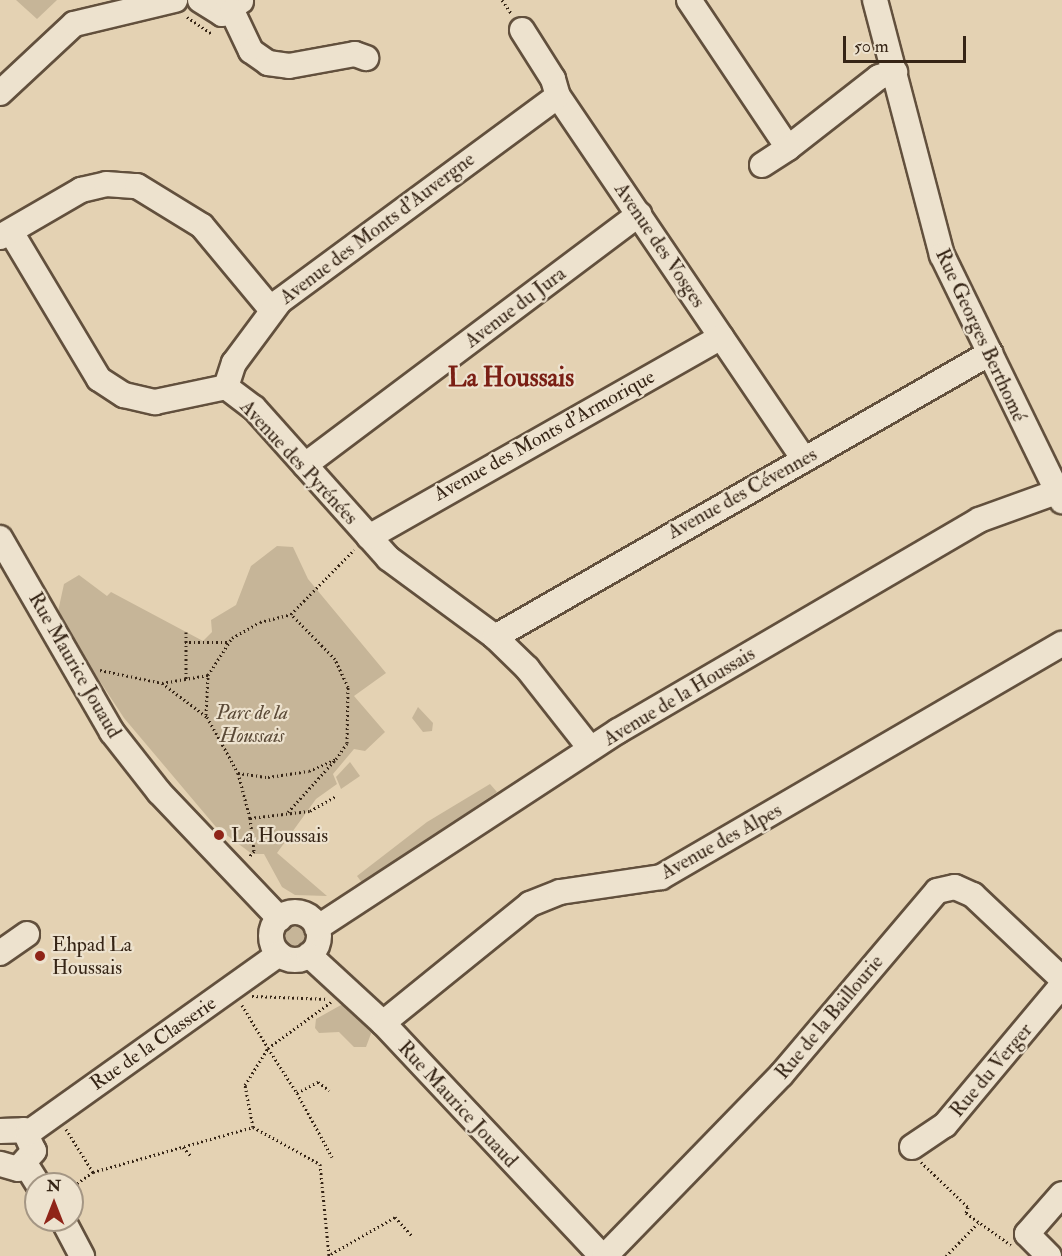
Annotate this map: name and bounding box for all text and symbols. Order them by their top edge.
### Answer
scale bar [846,24,969,62]
text: 50 m [854,35,889,58]
street label: Avenue des Monts d'Auvergne [275,147,479,309]
street label: Avenue des Vosges [609,178,711,312]
street label: Rue Georges Berthomé [930,245,1032,425]
street label: Avenue du Jura [460,261,570,353]
district label: La Houssais [448,363,574,395]
street label: Avenue des Monts d'Armorique [429,364,659,506]
street label: Avenue des Pyrénées [235,395,363,529]
street label: Avenue des Cévennes [663,442,821,544]
street label: Rue Maurice Jouaud [24,588,126,742]
street label: Avenue de la Houssais [599,641,759,751]
park label: Parc de la Houssais [216,700,288,747]
street label: Avenue des Alpes [656,798,786,884]
place label: La Houssais [231,823,328,847]
marker: La Houssais [212,828,226,842]
place label: Ehpad La Houssais [52,933,132,980]
marker: Ehpad La Houssais [33,949,47,963]
street label: Rue de la Baillourie [770,950,888,1084]
street label: Rue de la Classerie [85,991,221,1095]
street label: Rue du Verger [945,1018,1037,1122]
street label: Rue Maurice Jouaud [393,1036,523,1172]
north arrow [24,1172,84,1232]
text: N [47,1176,61,1196]

